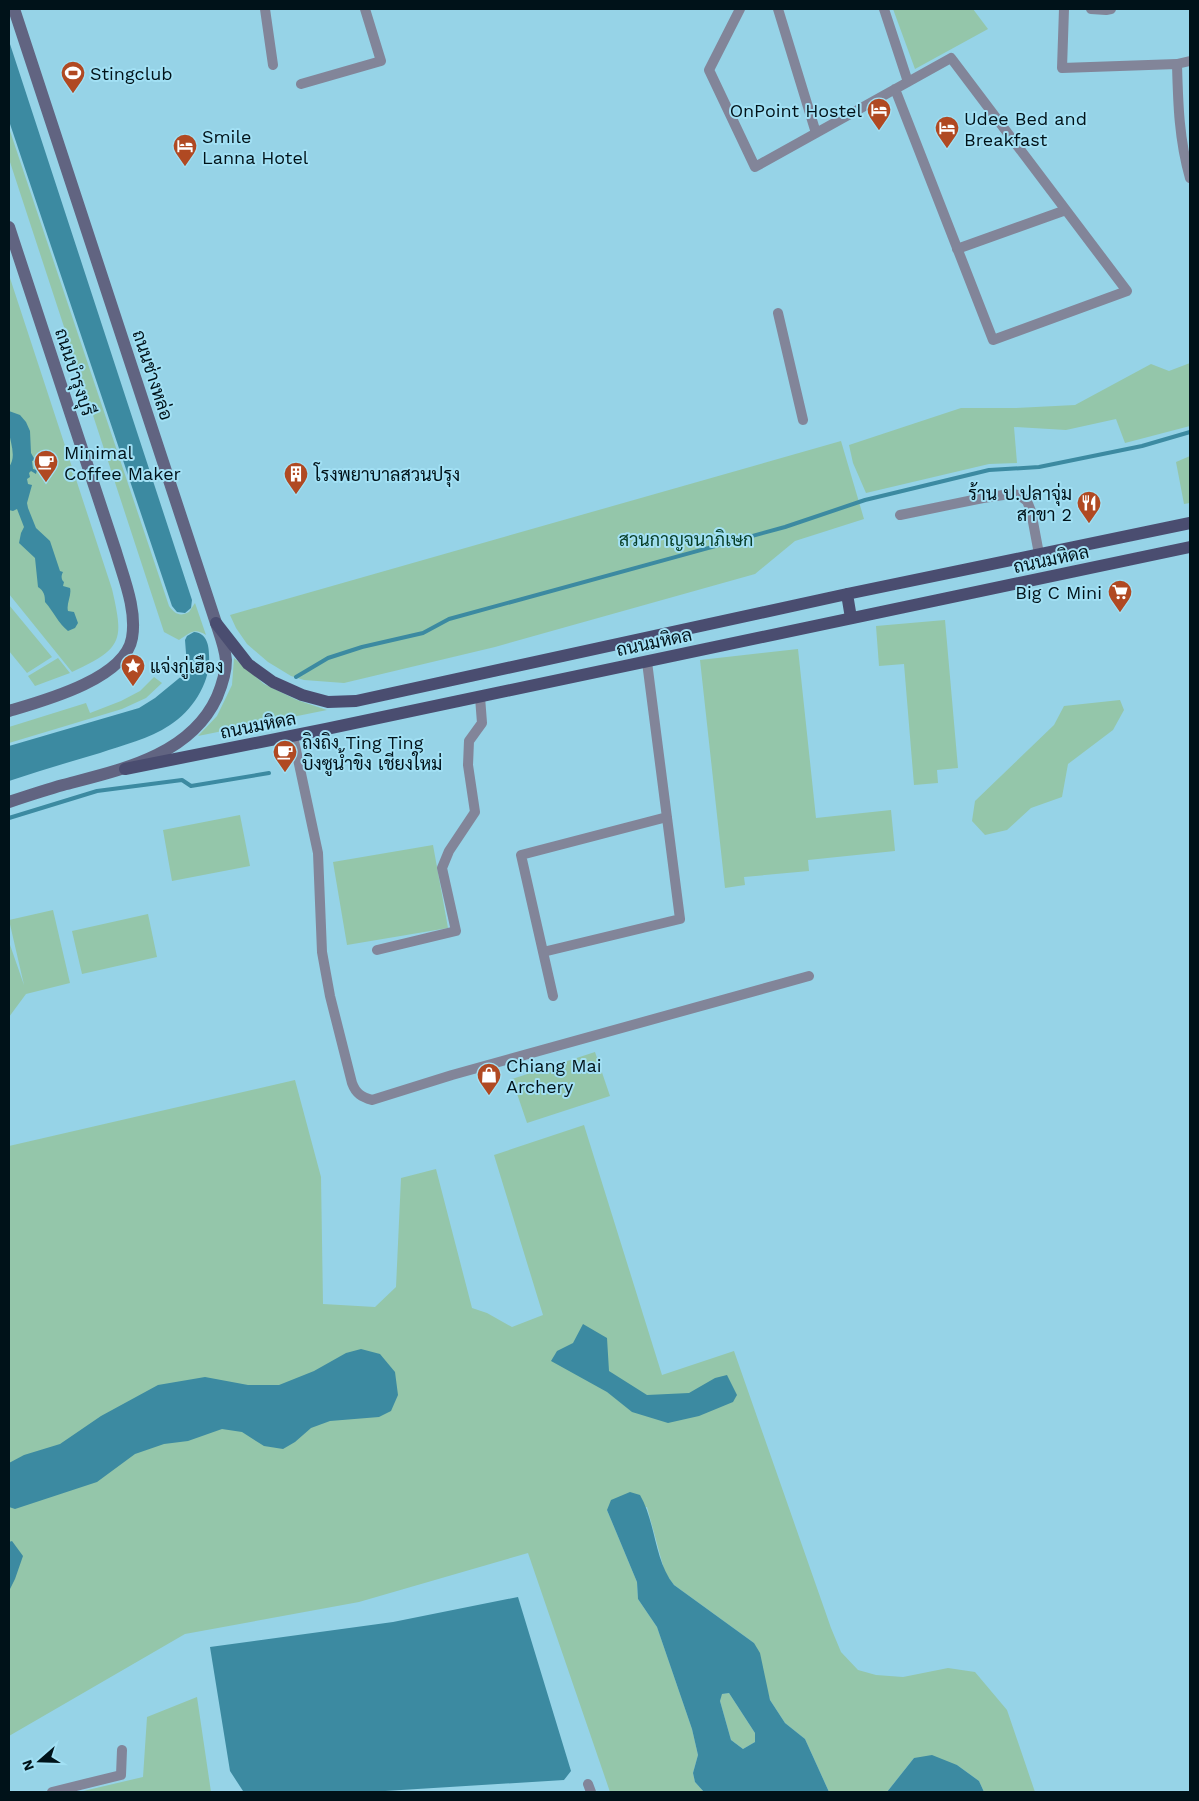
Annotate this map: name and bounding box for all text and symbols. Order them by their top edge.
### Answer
sports icon: Stingclub [60,60,86,94]
place label: Stingclub [90,63,173,84]
hotel icon: OnPoint Hostel [866,97,892,131]
place label: OnPoint Hostel [730,100,862,121]
place label: Udee Bed and Breakfast [964,108,1087,150]
hotel icon: Udee Bed and Breakfast [934,115,960,149]
place label: Smile Lanna Hotel [202,126,309,168]
hotel icon: Smile Lanna Hotel [172,133,198,167]
street label: ถนนบำรุงบุรี [49,325,101,419]
street label: ถนนช่างหล่อ [129,327,178,423]
place label: Minimal Coffee Maker [64,442,181,484]
cafe icon: Minimal Coffee Maker [33,449,59,483]
building icon: โรงพยาบาลสวนปรุง [283,461,309,495]
place label: โรงพยาบาลสวนปรุง [313,462,460,487]
place label: ร้าน ป.ปลาจุ่ม สาขา 2 [968,482,1072,525]
restaurant icon: ร้าน ป.ปลาจุ่ม สาขา 2 [1076,490,1102,524]
park label: สวนกาญจนาภิเษก [619,529,753,551]
street label: ถนนมหิดล [1011,541,1091,577]
supermarket icon: Big C Mini [1107,579,1133,613]
place label: Big C Mini [1015,582,1102,603]
street label: ถนนมหิดล [614,624,694,660]
place icon: แจ่งกู่เฮือง [120,653,146,687]
place label: แจ่งกู่เฮือง [150,655,223,680]
street label: ถนนมหิดล [218,707,298,743]
place label: ถิงถิง Ting Ting บิงซูน้ำขิง เชียงใหม่ [302,732,442,777]
cafe icon: ถิงถิง Ting Ting บิงซูน้ำขิง เชียงใหม่ [272,739,298,773]
place label: Chiang Mai Archery [506,1055,602,1097]
shop icon: Chiang Mai Archery [476,1062,502,1096]
north arrow [15,1736,65,1786]
text: N [18,1758,37,1773]

